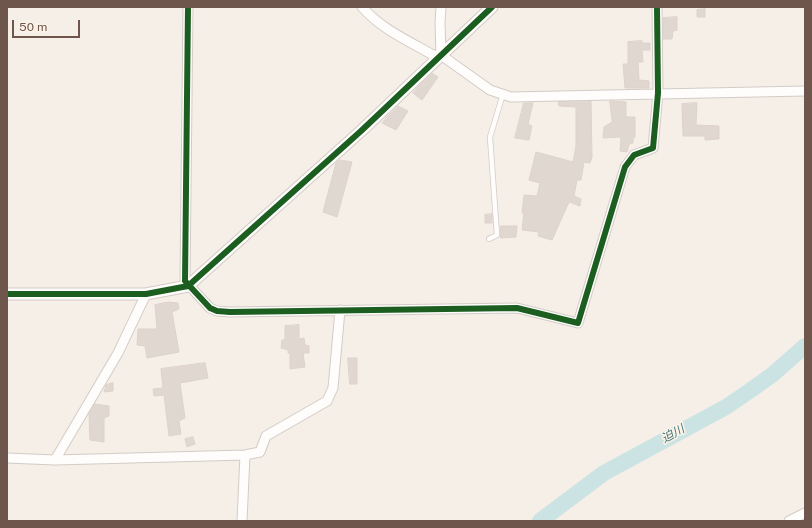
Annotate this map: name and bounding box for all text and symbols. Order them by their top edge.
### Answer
scale bar [14,12,82,38]
text: 50 m [19,20,47,34]
water label: 迫川 [659,422,687,446]

